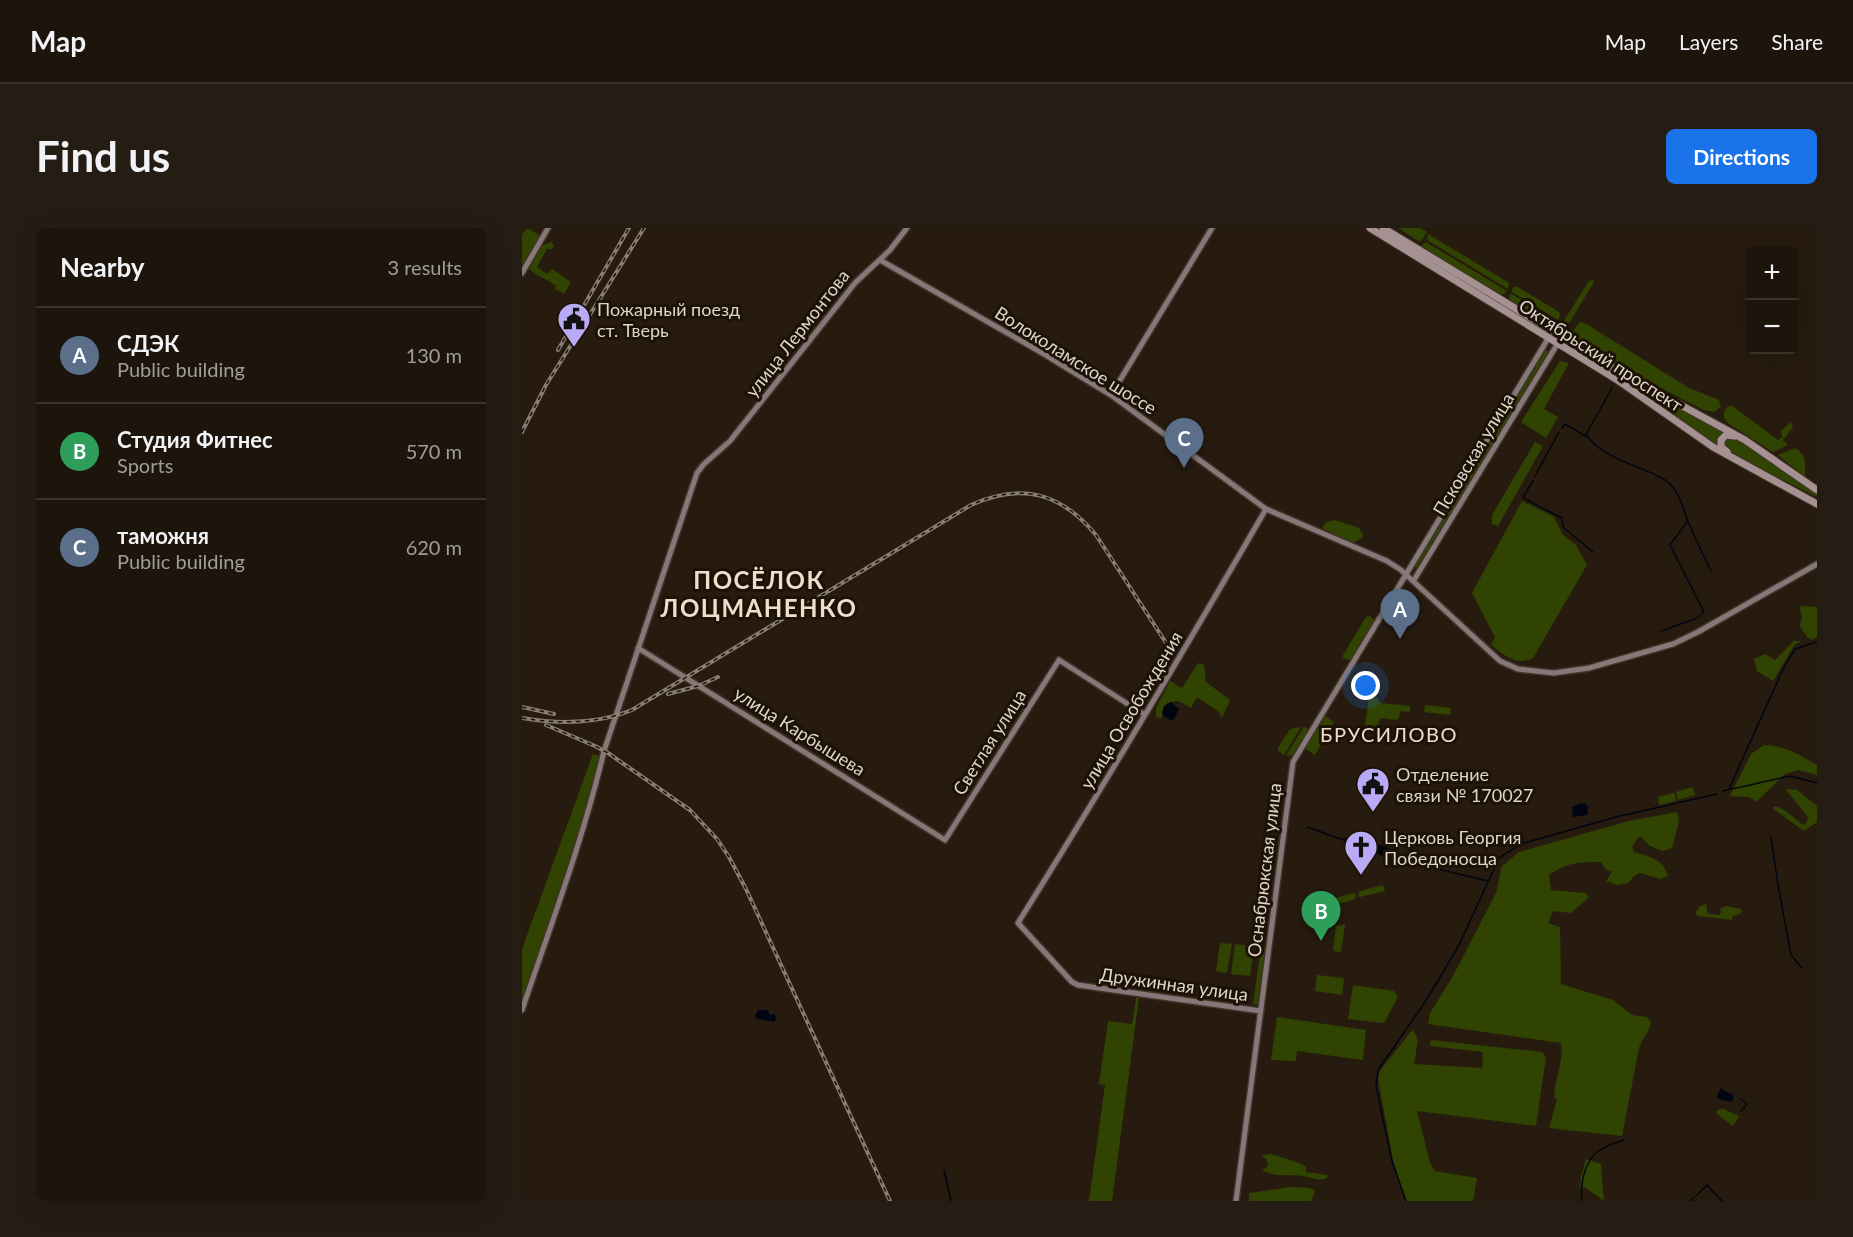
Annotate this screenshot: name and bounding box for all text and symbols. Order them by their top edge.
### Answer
text: Map [30,24,86,58]
text: Map [1605,29,1646,54]
text: Layers [1679,29,1738,54]
text: Share [1771,29,1823,54]
button: Directions [1666,129,1817,184]
text: Find us [36,131,170,181]
map controls [1745,246,1799,354]
button: + [1745,246,1799,300]
text: Nearby [60,251,145,283]
text: 3 results [387,255,462,279]
street label: улица Лермонтова [740,265,854,401]
street label: Октябрьский проспект [1515,294,1687,416]
place label: Пожарный поезд ст. Тверь [597,298,740,341]
button: − [1745,300,1799,354]
public building icon: Пожарный поезд ст. Тверь [556,301,592,348]
street label: Волоколамское шоссе [991,301,1161,419]
text: СДЭК [117,330,179,357]
text: A [73,343,86,367]
text: 130 m [406,343,462,367]
text: Public building [117,357,245,381]
street label: Псковская улица [1428,389,1518,519]
pin: C [1164,418,1204,468]
text: Студия Фитнес [117,426,273,453]
text: B [73,439,86,463]
text: 570 m [406,439,462,463]
text: Sports [117,453,173,477]
text: таможня [117,522,209,549]
text: C [73,535,86,559]
text: 620 m [406,535,462,559]
text: Public building [117,549,245,573]
district label: ПОСЁЛОК ЛОЦМАНЕНКО [660,565,857,622]
pin: A [1380,590,1420,639]
street label: улица Освобождения [1075,627,1187,793]
your location [1351,671,1380,700]
street label: улица Карбышева [730,682,870,780]
street label: Светлая улица [948,685,1030,799]
district label: БРУСИЛОВО [1320,722,1458,746]
place label: Отделение связи № 170027 [1396,763,1534,806]
public building icon: Отделение связи № 170027 [1355,766,1391,813]
street label: Оснабрюкская улица [1242,782,1286,958]
place label: Церковь Георгия Победоносца [1384,826,1521,869]
church icon: Церковь Георгия Победоносца [1343,829,1379,876]
pin: B [1302,892,1340,941]
street label: Дружинная улица [1098,963,1250,1005]

